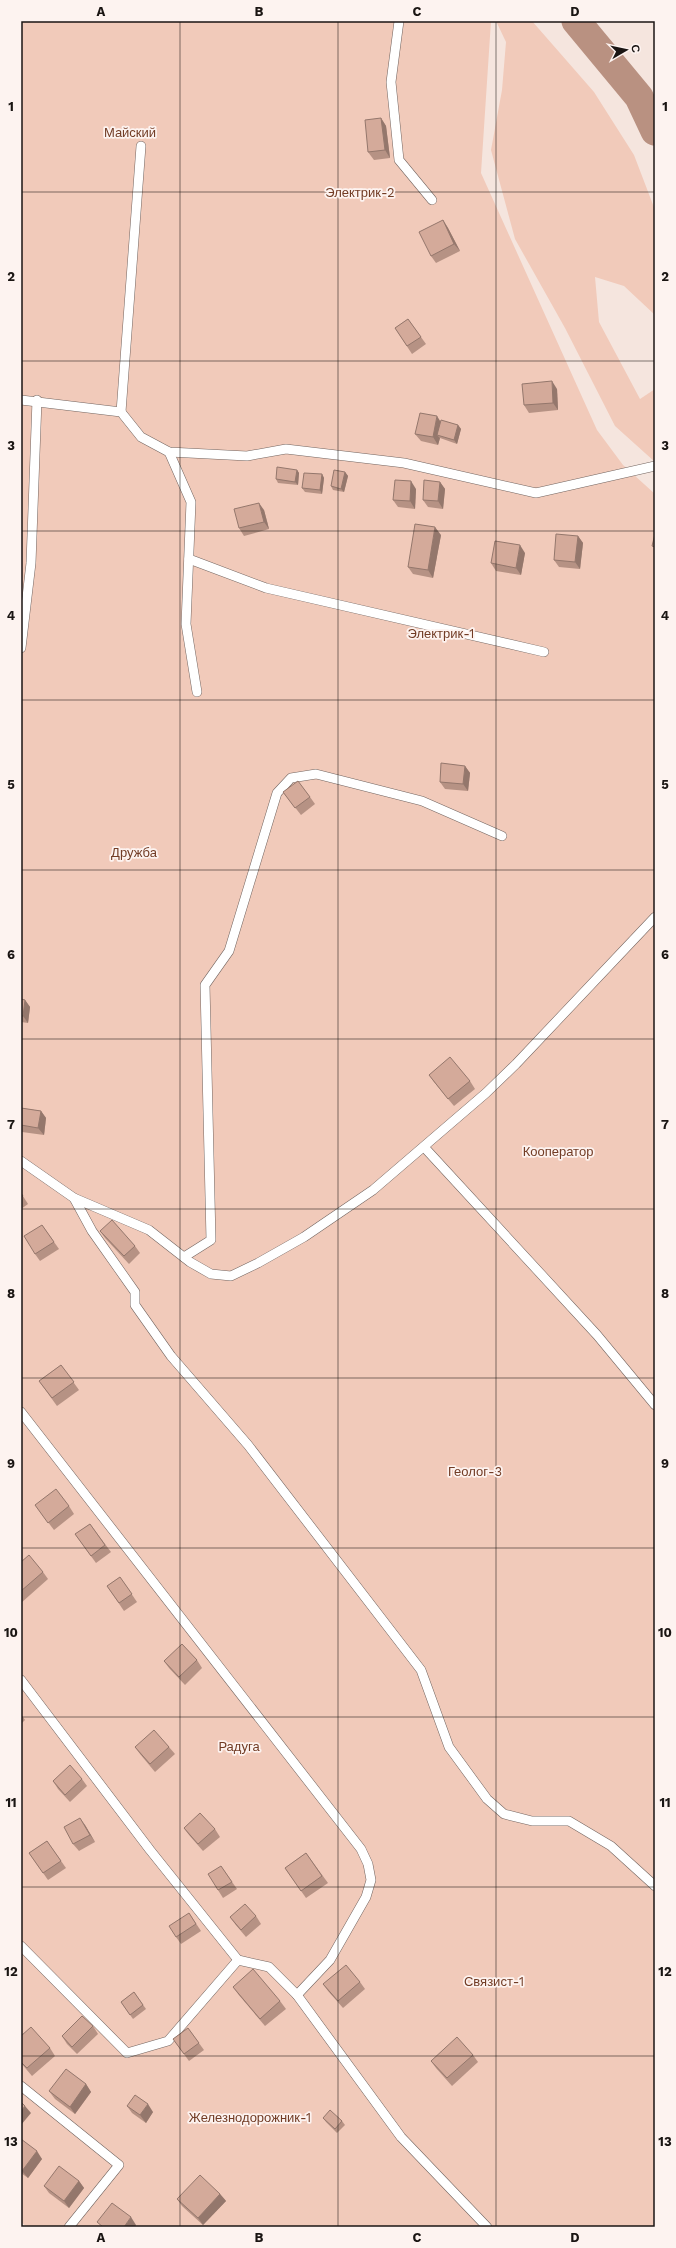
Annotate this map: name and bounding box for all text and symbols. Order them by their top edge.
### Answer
text: A [97,4,106,19]
text: B [255,4,264,19]
text: C [413,4,422,19]
text: D [570,4,580,19]
north arrow [606,30,646,70]
text: С [628,44,642,54]
text: 1 [8,99,14,114]
text: 1 [662,99,668,114]
park label: Майский [104,125,156,140]
park label: Электрик-2 [325,185,395,200]
text: 2 [7,269,15,284]
text: 2 [661,269,669,284]
text: 3 [7,438,15,453]
text: 3 [661,438,669,453]
text: 4 [7,608,16,623]
text: 4 [661,608,670,623]
park label: Электрик-1 [408,626,474,641]
text: 5 [7,777,15,792]
text: 5 [661,777,669,792]
park label: Дружба [111,845,158,860]
text: 6 [7,947,15,962]
text: 6 [661,947,669,962]
text: 7 [7,1117,15,1132]
text: 7 [661,1117,669,1132]
park label: Кооператор [523,1144,593,1159]
text: 8 [7,1286,15,1301]
text: 8 [661,1286,669,1301]
text: 9 [7,1456,15,1471]
text: 9 [661,1456,669,1471]
park label: Геолог-3 [448,1464,502,1479]
text: 10 [4,1625,18,1640]
text: 10 [658,1625,672,1640]
park label: Радуга [218,1739,260,1754]
text: 11 [5,1795,17,1810]
text: 11 [659,1795,671,1810]
text: 12 [4,1964,18,1979]
text: 12 [658,1964,672,1979]
park label: Связист-1 [464,1974,524,1989]
park label: Железнодорожник-1 [189,2110,311,2125]
text: 13 [4,2134,18,2149]
text: 13 [658,2134,672,2149]
text: A [97,2230,106,2245]
text: B [255,2230,264,2245]
text: C [413,2230,422,2245]
text: D [570,2230,580,2245]

